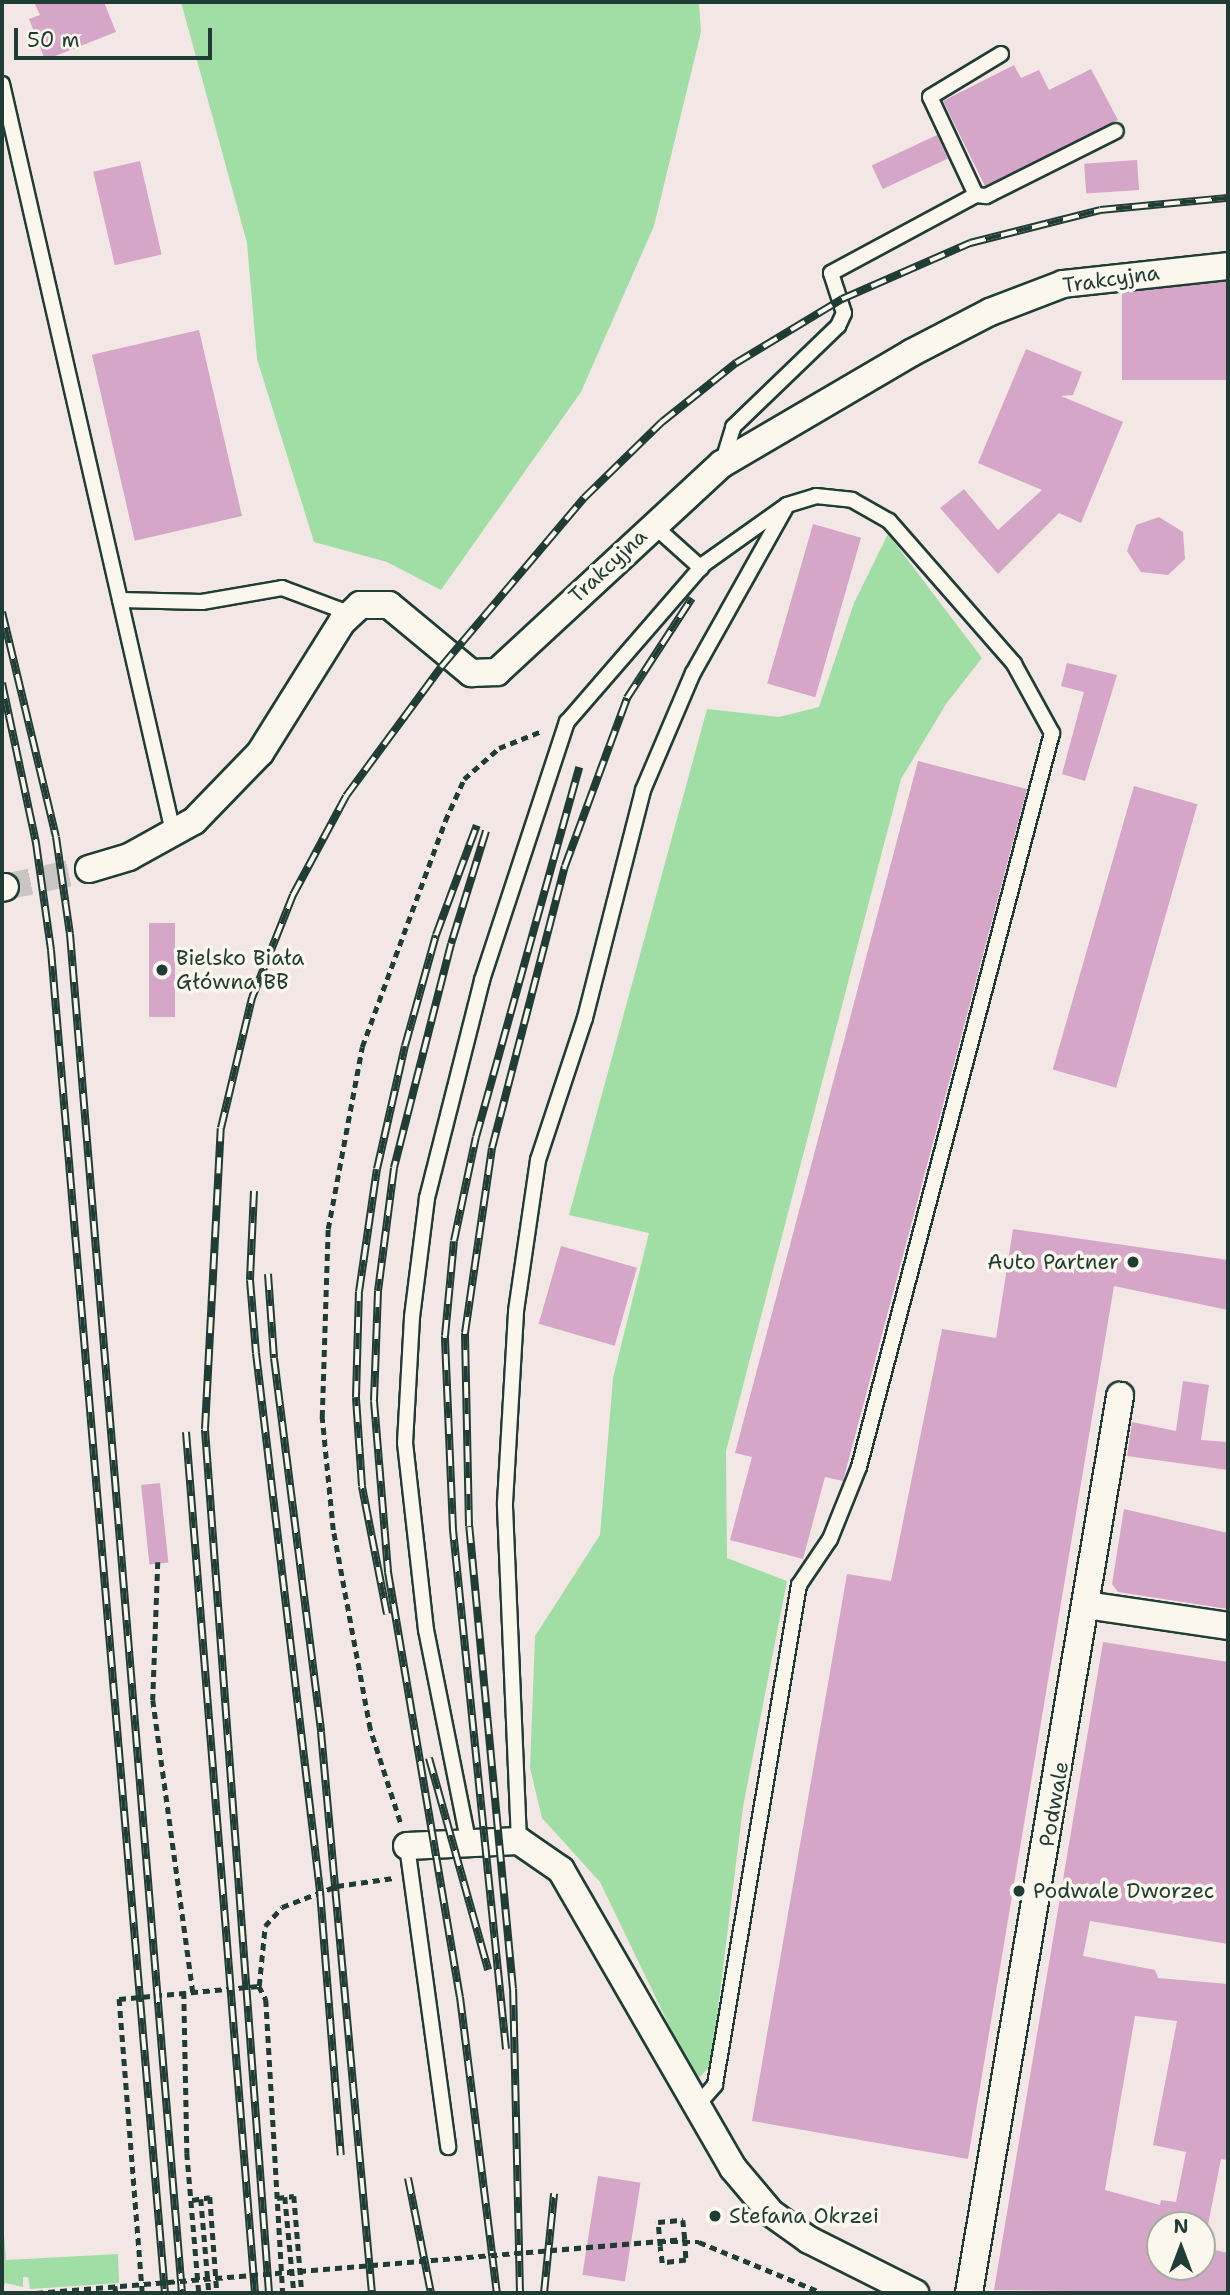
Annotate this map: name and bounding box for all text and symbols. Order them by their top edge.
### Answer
scale bar [18,14,215,58]
text: 50 m [27,26,80,54]
street label: Trakcyjna [1061,260,1161,298]
street label: Trakcyjna [564,524,652,608]
place label: Bielsko Biała Główna BB [176,945,304,995]
marker: Bielsko Biała Główna BB [154,962,170,978]
place label: Auto Partner [987,1249,1119,1275]
marker: Auto Partner [1125,1254,1141,1270]
street label: Podwale [1034,1759,1074,1849]
place label: Podwale Dworzec [1033,1878,1214,1904]
marker: Podwale Dworzec [1011,1883,1027,1899]
place label: Stefana Okrzei [729,2203,879,2229]
marker: Stefana Okrzei [707,2208,723,2224]
north arrow [1146,2211,1216,2281]
text: N [1173,2214,1189,2239]

